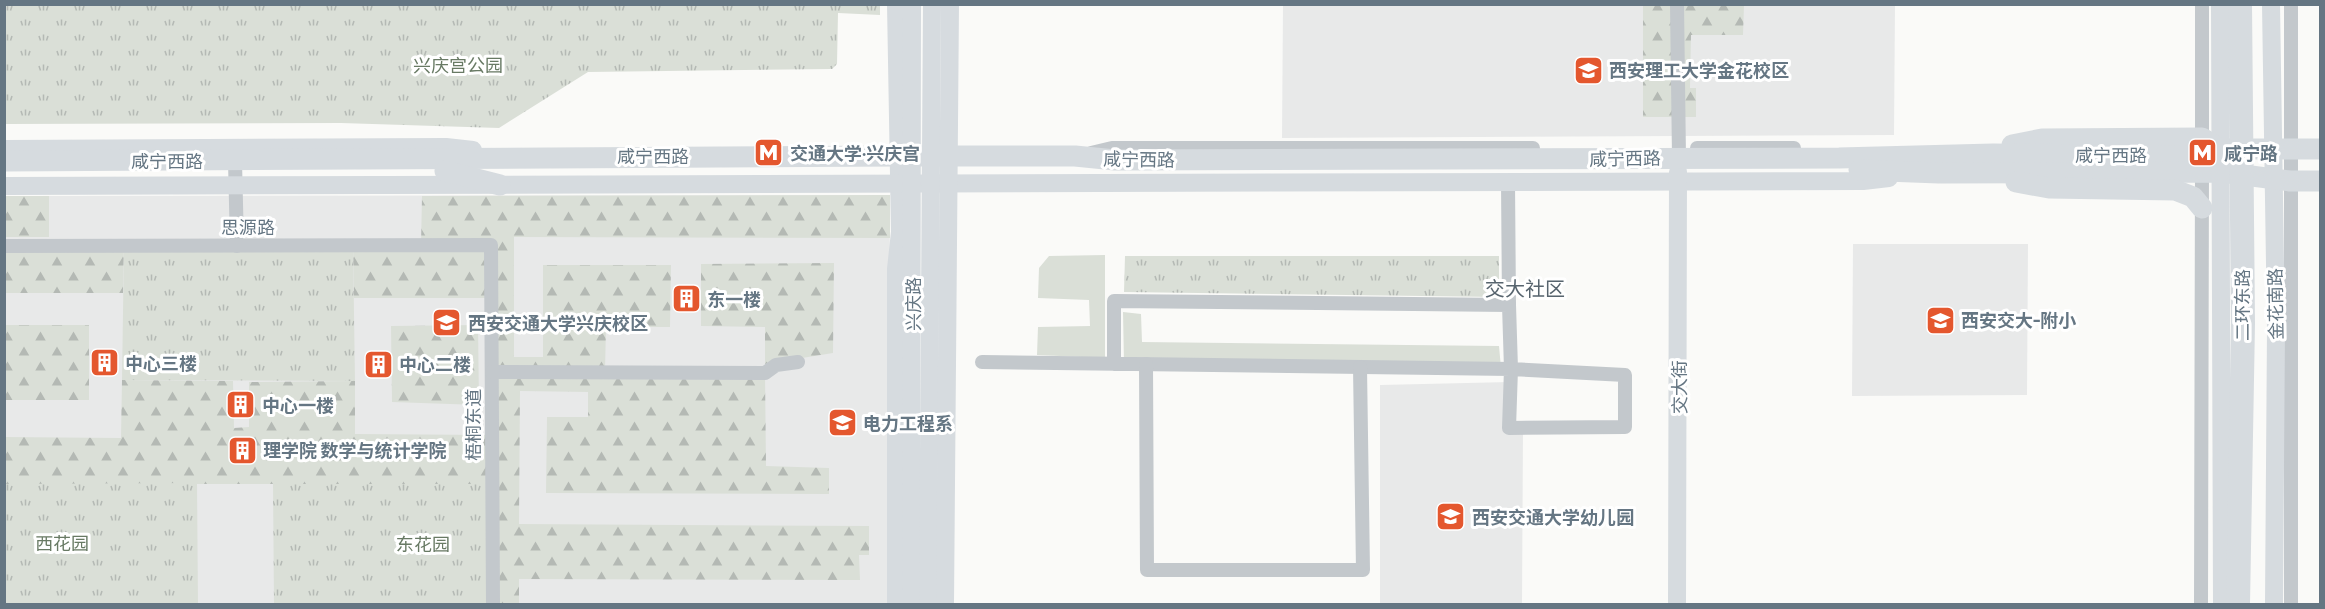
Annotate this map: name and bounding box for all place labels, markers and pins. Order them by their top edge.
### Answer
school or university icon: 西安理工大学金花校区 [1572,54,1604,86]
place label: 西安理工大学金花校区 [1609,59,1789,81]
metro station icon: 交通大学·兴庆宫 [753,137,785,169]
metro station icon: 咸宁路 [2187,137,2219,169]
place label: 交通大学·兴庆宫 [790,142,920,164]
place label: 咸宁路 [2224,142,2278,164]
building icon: 东一楼 [670,283,702,315]
place label: 东一楼 [707,288,761,310]
school or university icon: 西安交大-附小 [1924,304,1956,336]
school or university icon: 西安交通大学兴庆校区 [431,307,463,339]
place label: 西安交大-附小 [1961,309,2076,331]
place label: 西安交通大学兴庆校区 [468,312,648,334]
building icon: 中心三楼 [88,347,120,379]
building icon: 中心二楼 [362,348,394,380]
place label: 中心三楼 [125,352,197,374]
place label: 中心二楼 [399,353,471,375]
building icon: 中心一楼 [225,389,257,421]
place label: 中心一楼 [262,394,334,416]
school or university icon: 电力工程系 [826,407,858,439]
place label: 电力工程系 [863,412,953,434]
building icon: 理学院 数学与统计学院 [226,434,258,466]
place label: 理学院 数学与统计学院 [263,439,447,461]
school or university icon: 西安交通大学幼儿园 [1435,501,1467,533]
place label: 西安交通大学幼儿园 [1472,506,1634,528]

